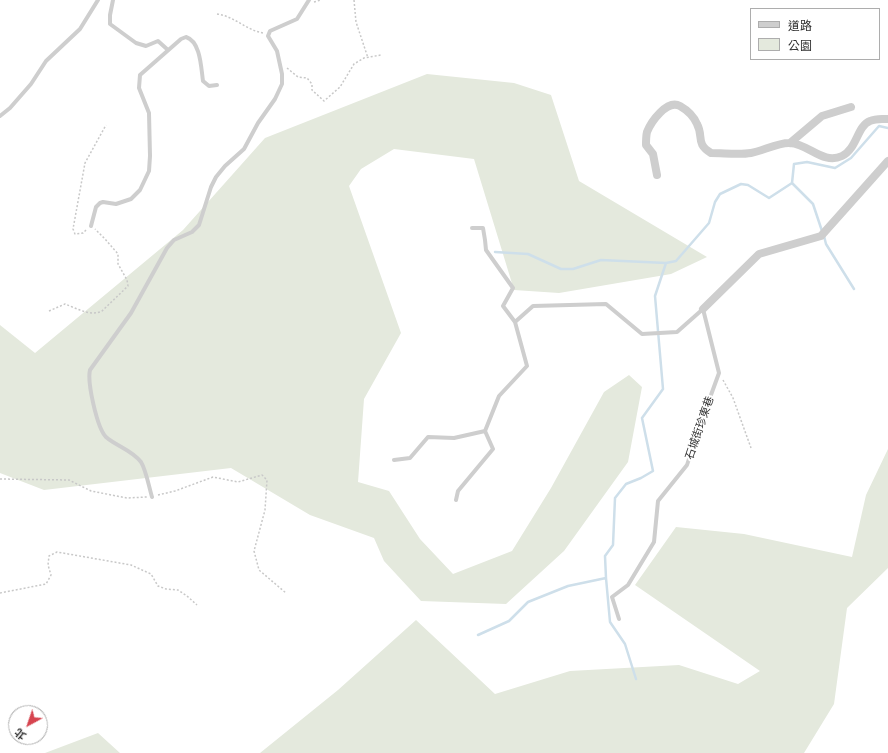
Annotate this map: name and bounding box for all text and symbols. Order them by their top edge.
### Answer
legend [750,8,880,60]
text: 道路 [788,19,812,33]
text: 公園 [788,39,812,53]
street label: 石城街珍東巷 [683,395,717,461]
north arrow [8,705,48,745]
text: 北 [12,725,29,742]

